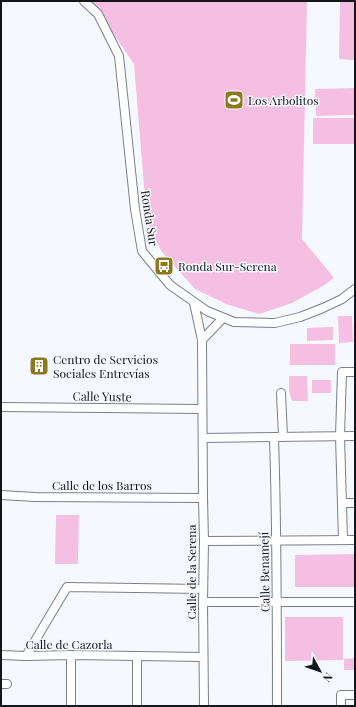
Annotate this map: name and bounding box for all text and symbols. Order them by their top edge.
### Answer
sports icon: Los Arbolitos [223,89,245,111]
place label: Los Arbolitos [248,92,319,108]
street label: Ronda Sur [138,189,162,248]
bus stop icon: Ronda Sur-Serena [153,255,175,277]
place label: Ronda Sur-Serena [178,258,277,274]
place label: Centro de Servicios Sociales Entrevías [53,351,158,381]
building icon: Centro de Servicios Sociales Entrevías [28,355,50,377]
street label: Calle Yuste [72,387,132,405]
street label: Calle de los Barros [52,477,152,493]
street label: Calle de la Serena [183,525,199,619]
street label: Calle Benamejí [255,531,273,612]
street label: Calle de Cazorla [25,636,113,652]
north arrow [300,651,340,691]
text: N [320,670,336,686]

